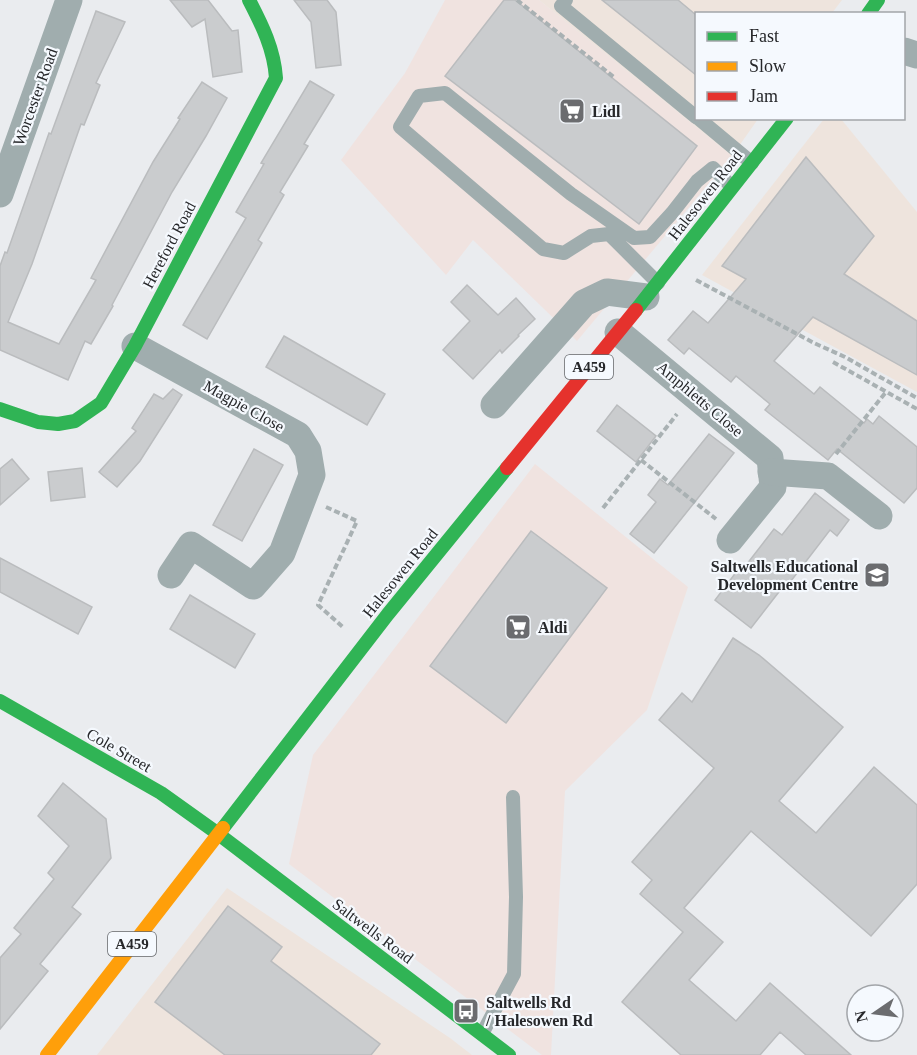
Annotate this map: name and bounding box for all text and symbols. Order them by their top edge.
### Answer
legend [695,12,905,120]
text: Fast [749,26,779,46]
street label: Worcester Road [10,46,60,148]
text: Slow [749,56,786,76]
text: Jam [749,86,778,106]
supermarket icon: Lidl [557,96,587,126]
place label: Lidl [592,103,621,120]
street label: Halesowen Road [665,147,745,243]
street label: Hereford Road [139,199,199,291]
road number: A459 [565,355,613,379]
street label: Amphletts Close [653,358,746,441]
street label: Magpie Close [200,377,287,436]
street label: Halesowen Road [359,525,441,621]
place label: Saltwells Educational Development Centre [711,558,859,594]
school or university icon: Saltwells Educational Development Centre [862,560,892,590]
supermarket icon: Aldi [503,612,533,642]
place label: Aldi [538,619,568,636]
street label: Cole Street [84,725,155,776]
street label: Saltwells Road [329,895,417,967]
road number: A459 [108,932,156,956]
north arrow [845,983,905,1043]
place label: Saltwells Rd / Halesowen Rd [485,994,593,1029]
bus stop icon: Saltwells Rd / Halesowen Rd [451,996,481,1026]
text: N [851,1008,871,1024]

